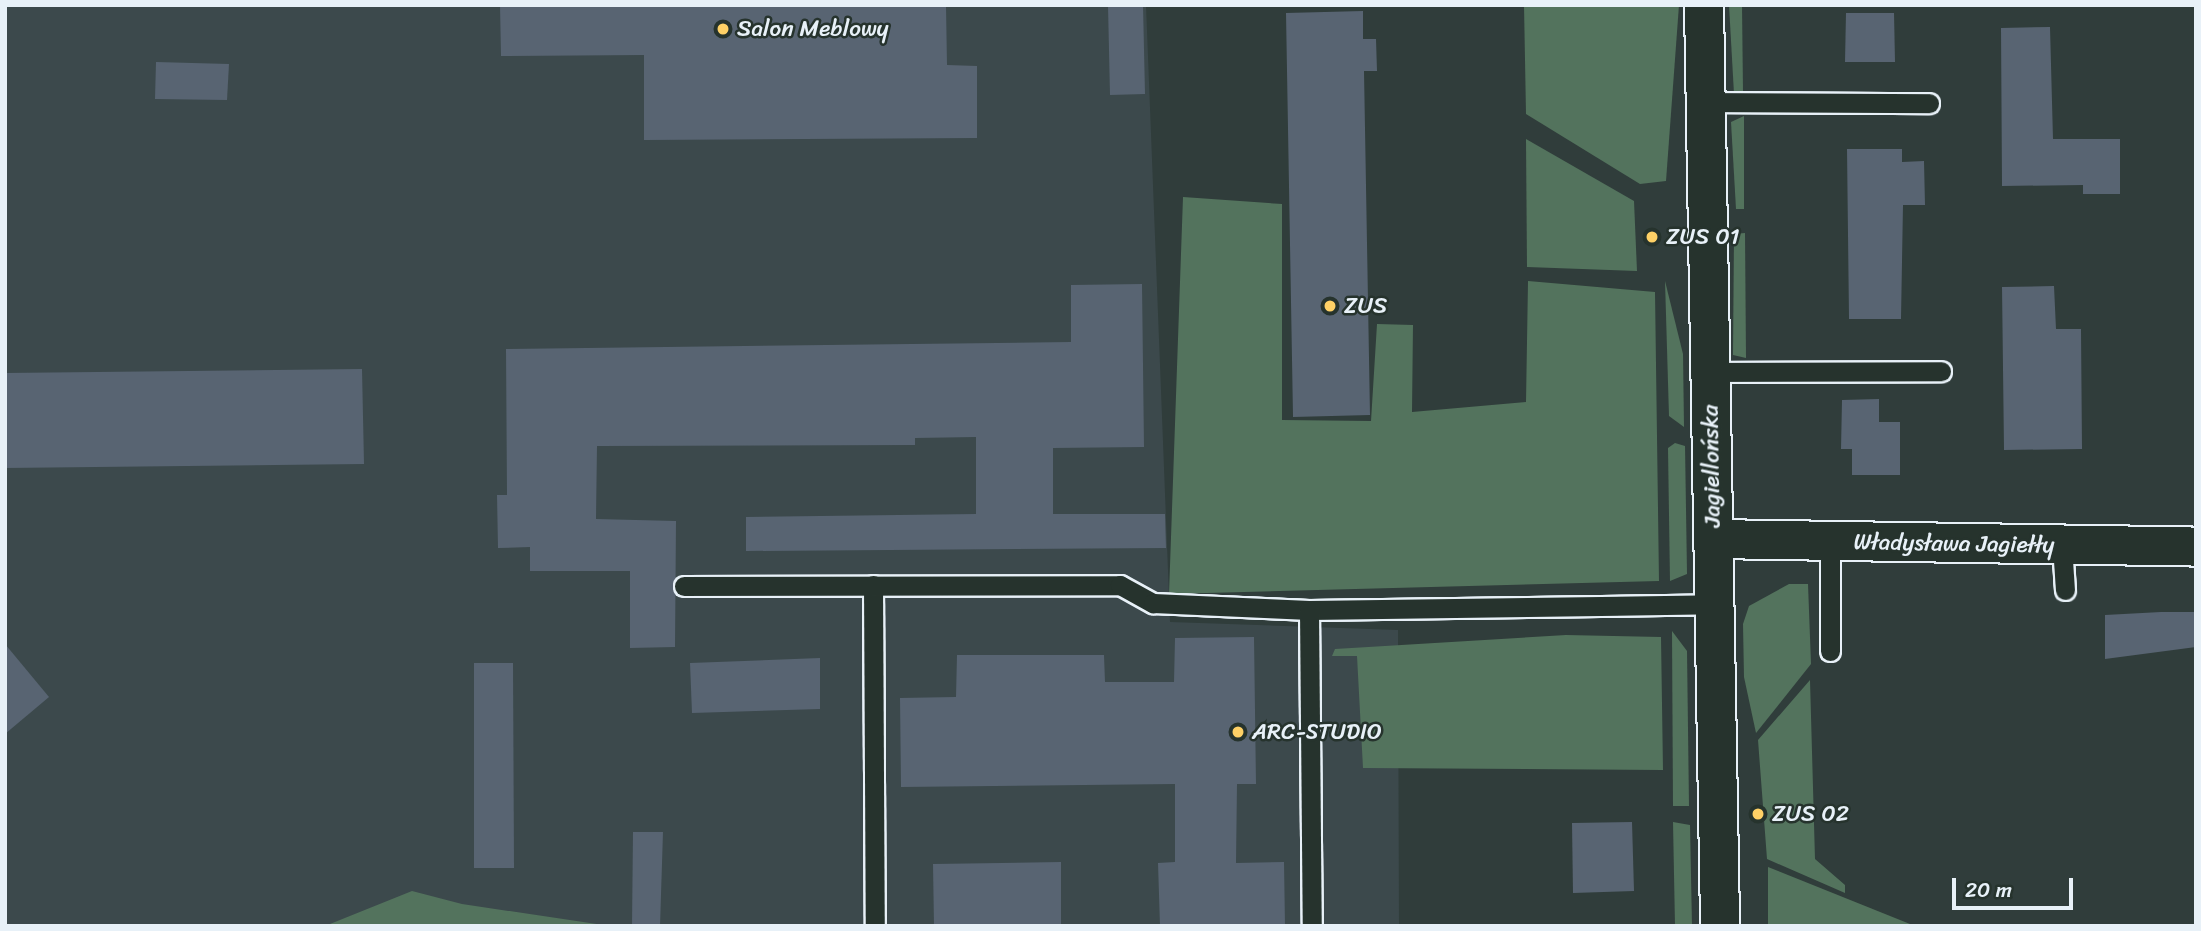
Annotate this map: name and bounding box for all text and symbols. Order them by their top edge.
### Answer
place label: Salon Meblowy [737,15,889,43]
marker: Salon Meblowy [715,21,731,37]
place label: ZUS 01 [1666,223,1740,251]
marker: ZUS 01 [1644,229,1660,245]
place label: ZUS [1344,292,1387,320]
marker: ZUS [1322,298,1338,314]
street label: Jagiellońska [1697,404,1727,528]
street label: Władysława Jagiełły [1853,528,2055,560]
place label: ARC-STUDIO [1252,718,1382,746]
marker: ARC-STUDIO [1230,724,1246,740]
place label: ZUS 02 [1772,800,1849,828]
marker: ZUS 02 [1750,806,1766,822]
scale bar [1956,864,2077,908]
text: 20 m [1965,871,2012,909]

